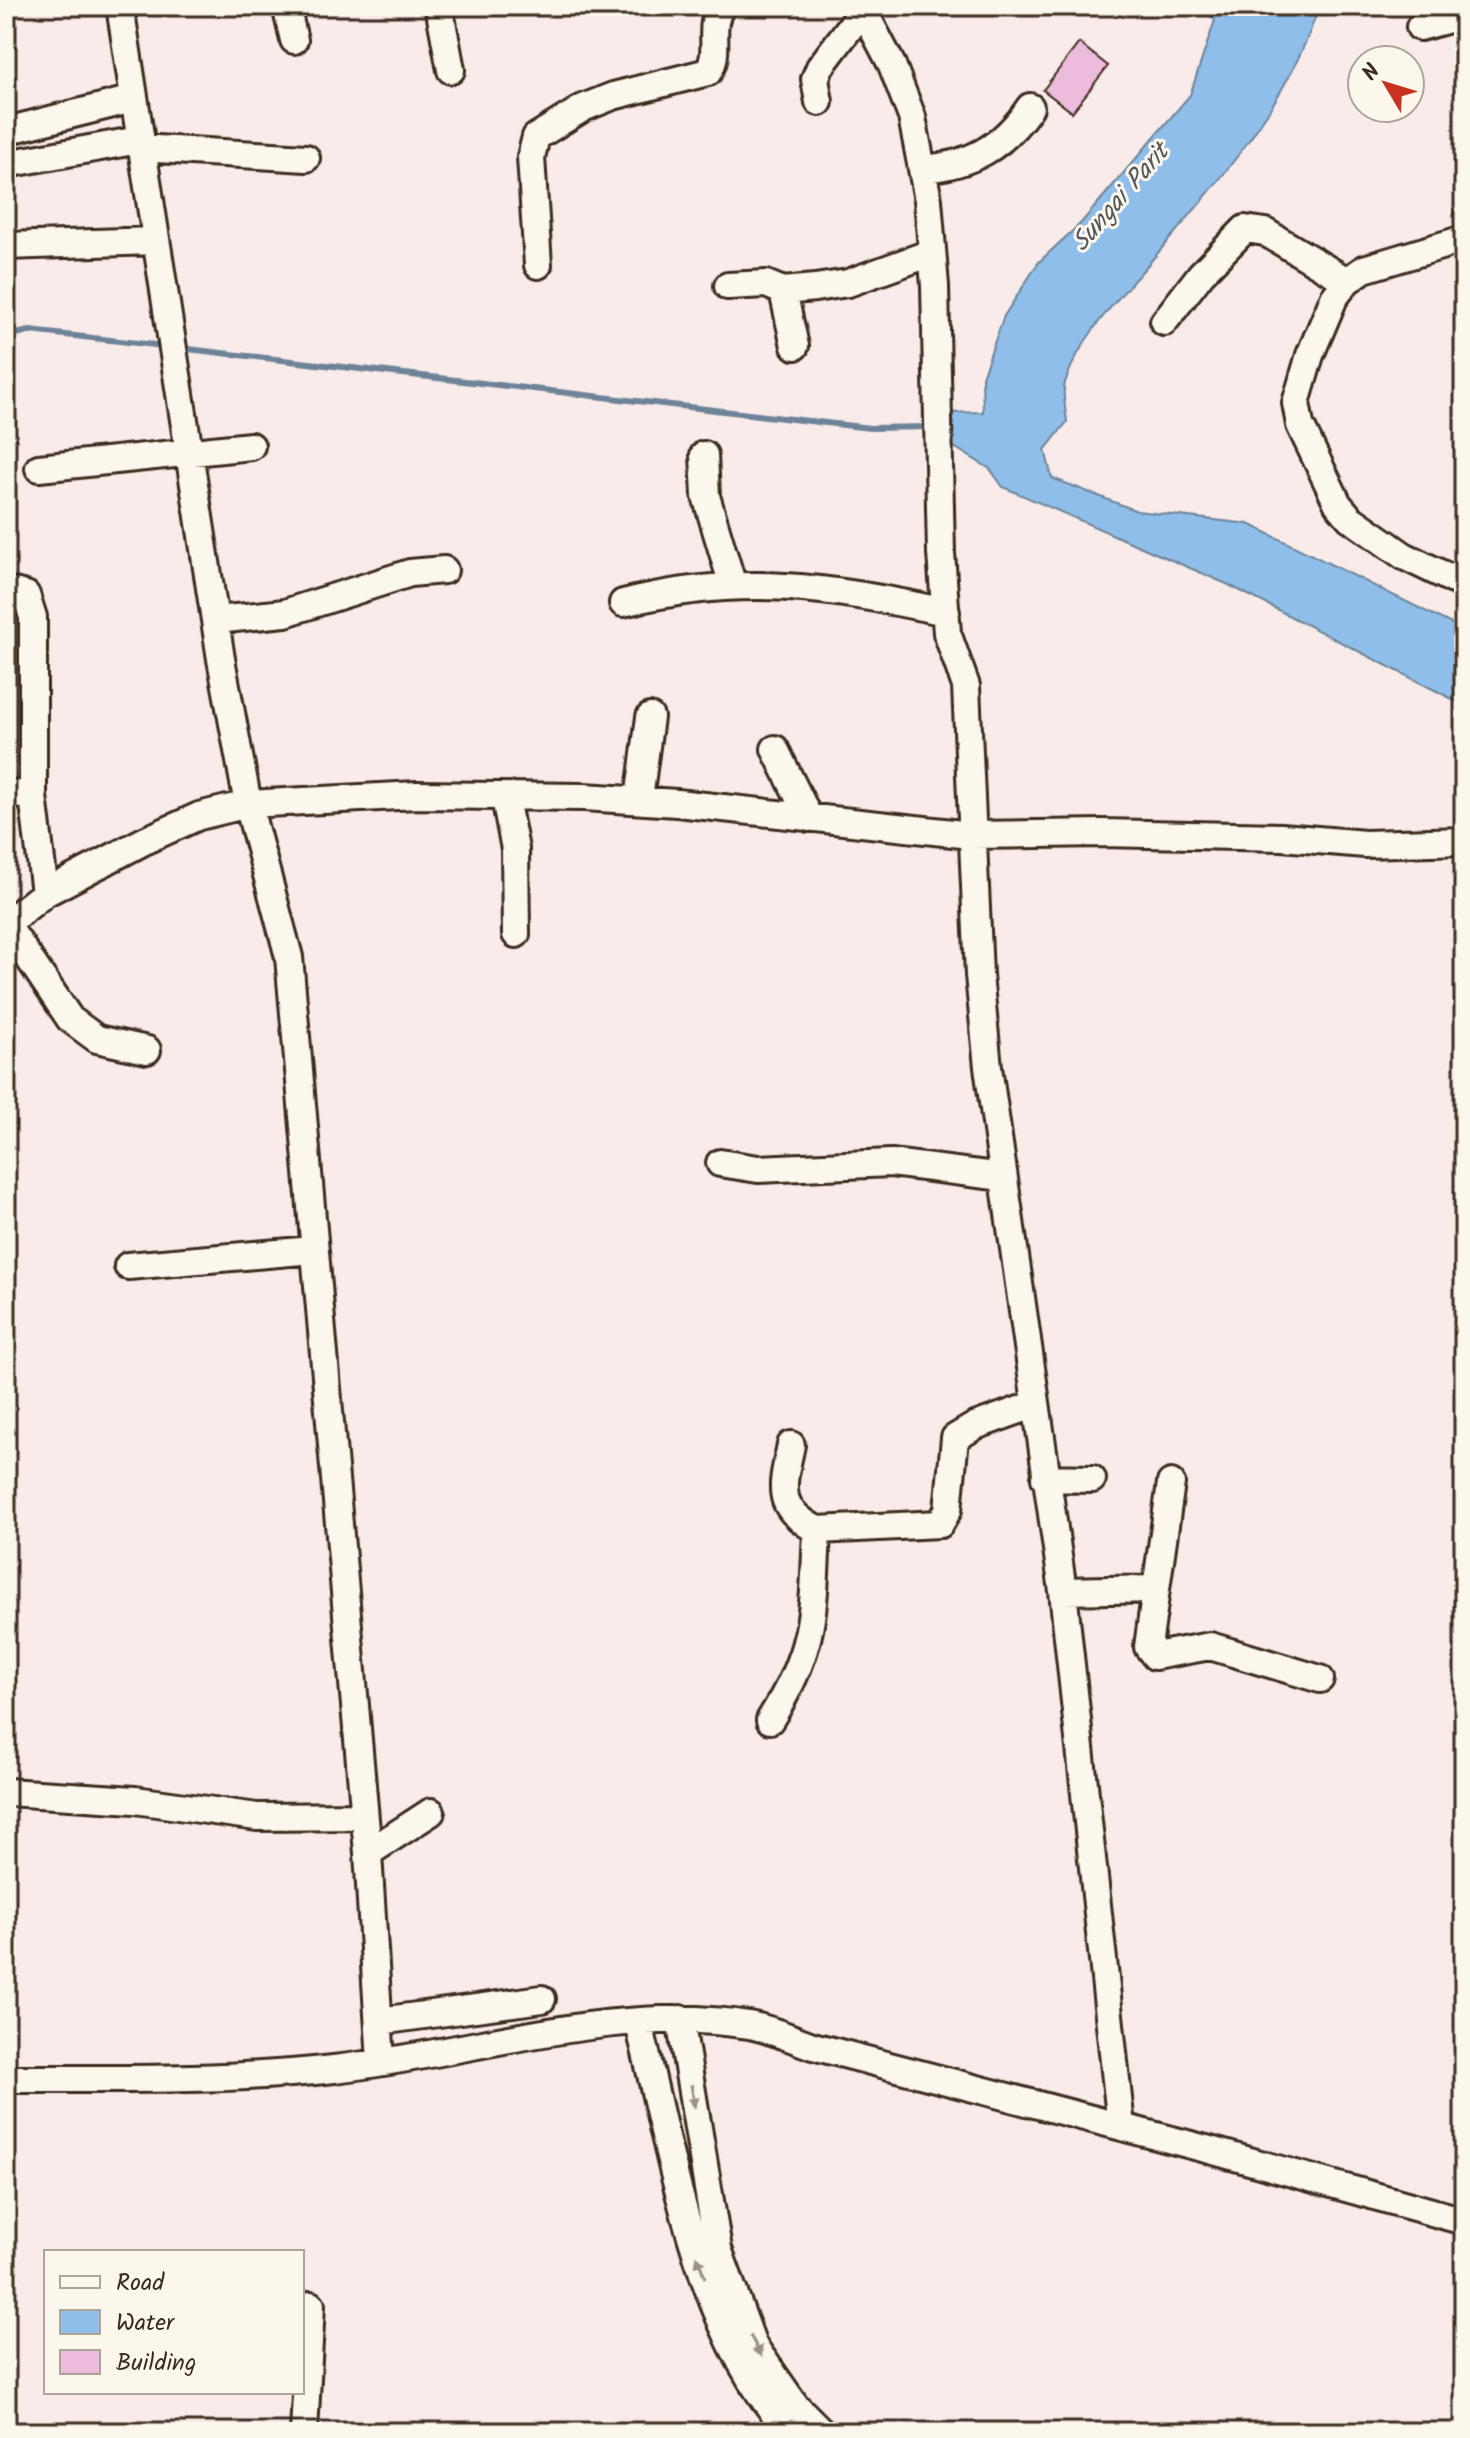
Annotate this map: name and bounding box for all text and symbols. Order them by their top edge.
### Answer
north arrow [1346,44,1426,124]
text: N [1354,57,1390,89]
water label: Sungai Parit [1062,131,1183,262]
one-way arrow [687,2084,700,2109]
legend [44,2250,304,2394]
one-way arrow [694,2255,707,2279]
text: Road [116,2264,165,2303]
text: Water [116,2304,176,2343]
one-way arrow [749,2335,763,2357]
text: Building [116,2344,196,2383]

